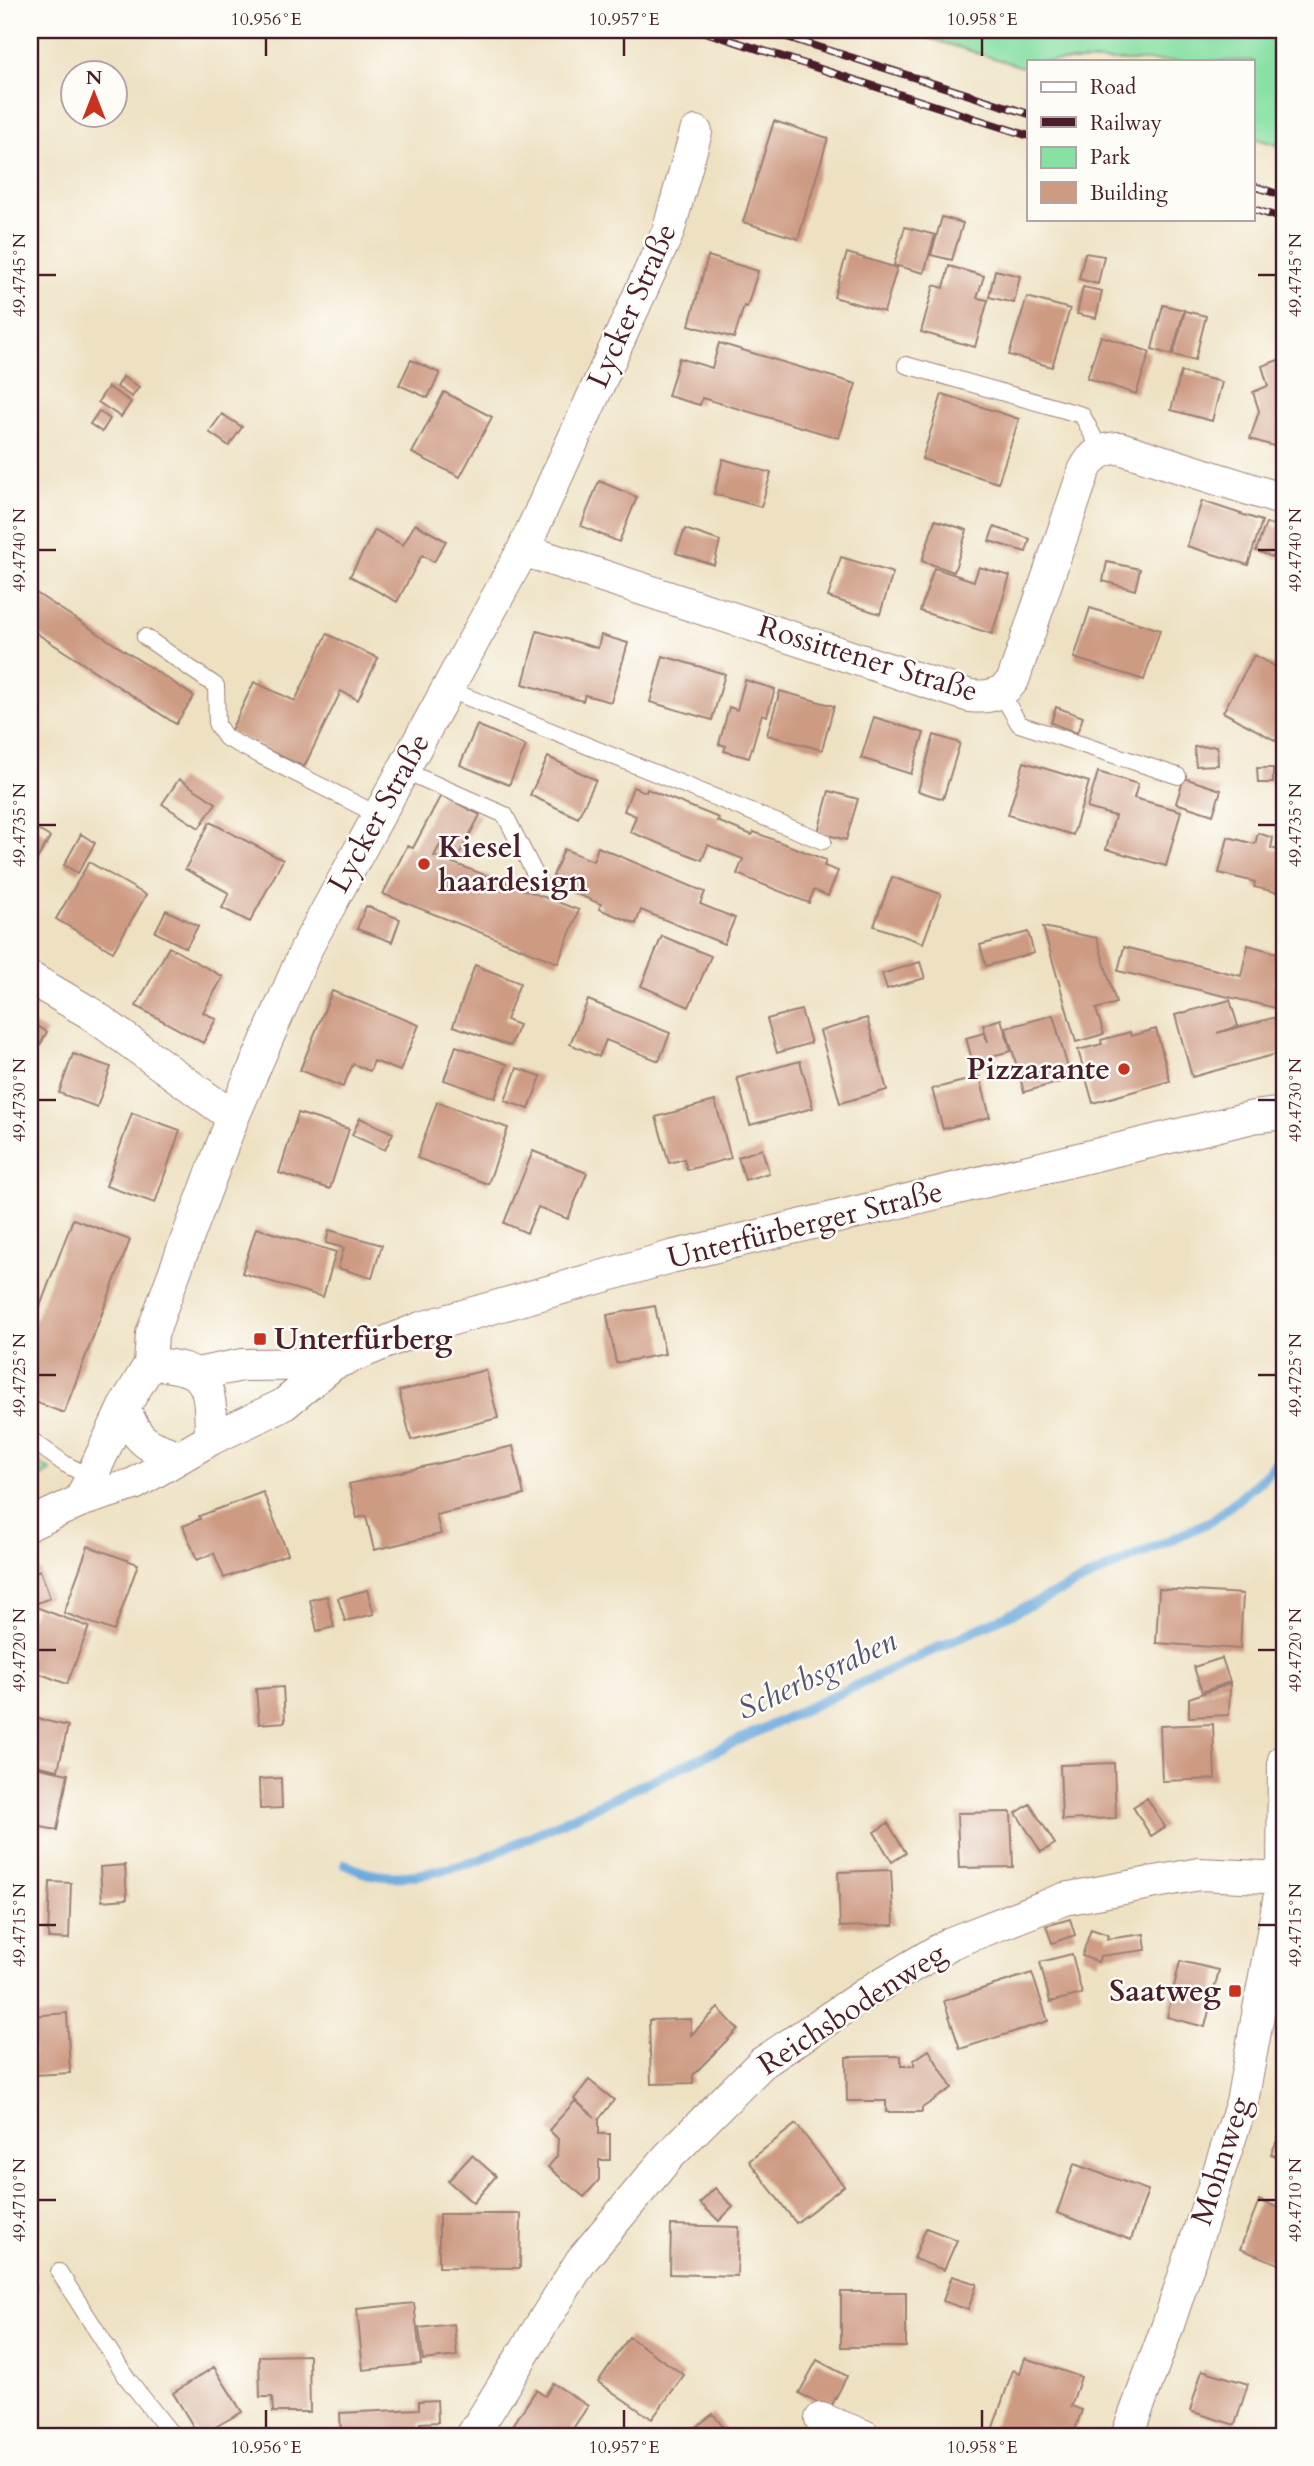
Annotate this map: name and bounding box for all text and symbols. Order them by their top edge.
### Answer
text: 10.956°E [231,7,302,32]
text: 10.957°E [589,7,660,32]
text: 10.958°E [947,7,1018,32]
north arrow [60,60,130,130]
legend [1027,60,1254,220]
text: N [86,65,103,91]
text: Road [1090,73,1136,102]
text: Railway [1090,109,1162,138]
text: Park [1090,143,1131,172]
text: Building [1090,179,1168,208]
street label: Lycker Straße [577,217,687,395]
text: 49.4745°N [7,232,32,317]
text: 49.4745°N [1283,232,1308,317]
text: 49.4740°N [7,507,32,592]
text: 49.4740°N [1283,507,1308,592]
street label: Rossittener Straße [753,606,983,712]
street label: Lycker Straße [318,726,440,900]
text: 49.4735°N [7,782,32,867]
text: 49.4735°N [1283,782,1308,867]
place label: Kiesel haardesign [438,827,587,902]
marker: Kiesel haardesign [416,856,432,872]
place label: Pizzarante [967,1049,1110,1090]
text: 49.4730°N [7,1057,32,1142]
text: 49.4730°N [1283,1057,1308,1142]
marker: Pizzarante [1116,1061,1132,1077]
street label: Unterfürberger Straße [663,1171,947,1279]
place label: Unterfürberg [274,1319,452,1360]
marker: Unterfürberg [252,1331,268,1347]
text: 49.4725°N [7,1332,32,1417]
text: 49.4725°N [1283,1332,1308,1417]
text: 49.4720°N [7,1607,32,1692]
text: 49.4720°N [1283,1607,1308,1692]
water label: Scherbsgraben [730,1619,904,1731]
text: 49.4715°N [7,1882,32,1967]
text: 49.4715°N [1283,1882,1308,1967]
street label: Reichsbodenweg [750,1933,954,2085]
place label: Saatweg [1109,1971,1221,2012]
marker: Saatweg [1227,1983,1243,1999]
street label: Mohnweg [1181,2091,1261,2230]
text: 49.4710°N [7,2157,32,2242]
text: 49.4710°N [1283,2157,1308,2242]
text: 10.956°E [231,2435,302,2460]
text: 10.957°E [589,2435,660,2460]
text: 10.958°E [947,2435,1018,2460]

